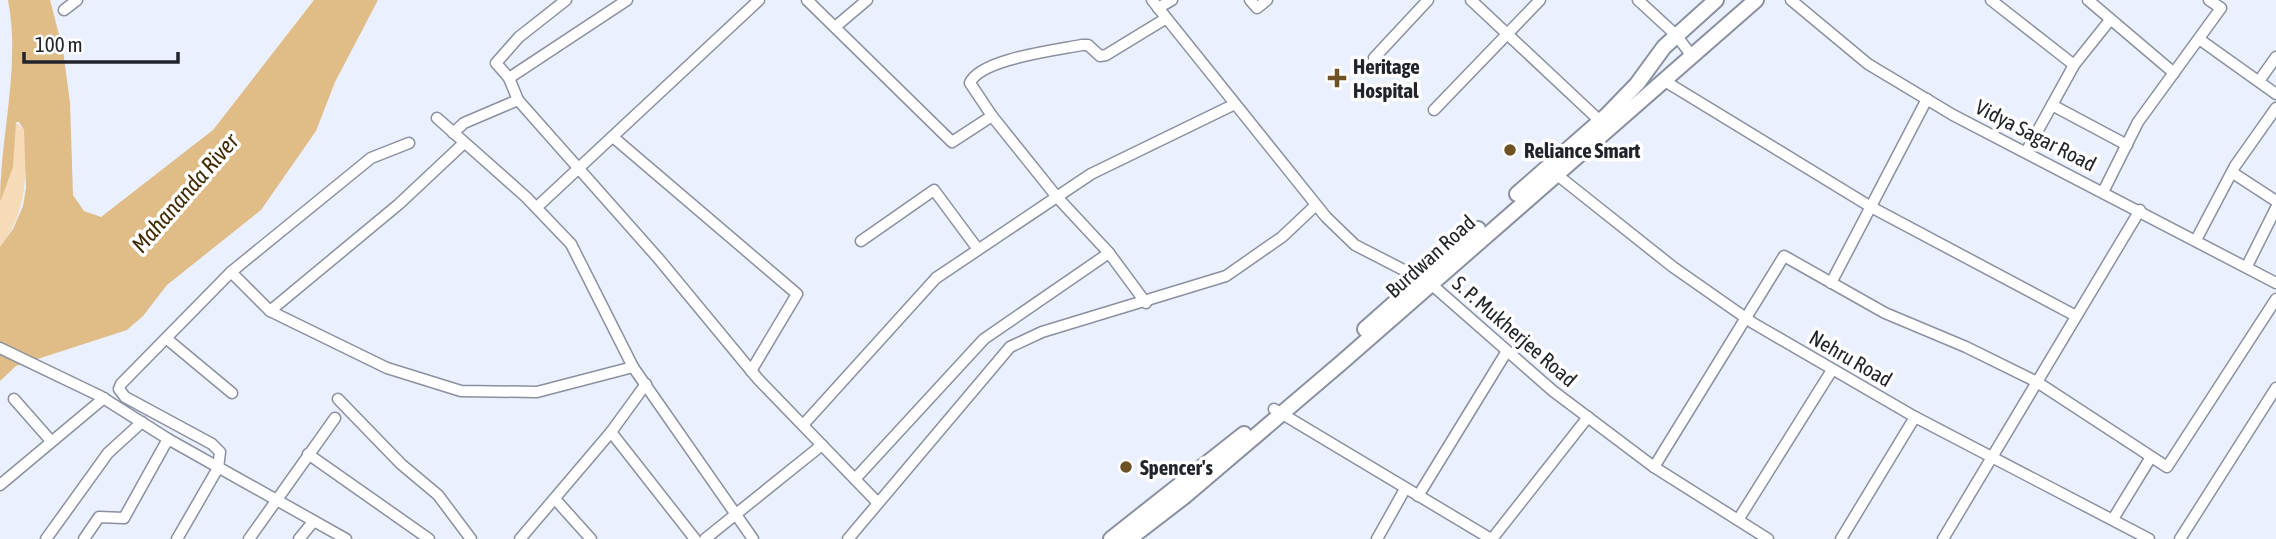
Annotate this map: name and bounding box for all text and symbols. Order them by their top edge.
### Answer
scale bar [24,21,178,65]
text: 100 m [35,32,83,56]
place label: Heritage Hospital [1353,54,1420,102]
marker: Heritage Hospital [1327,68,1347,88]
street label: Vidya Sagar Road [1972,94,2100,176]
water label: Mahananda River [126,127,244,258]
place label: Reliance Smart [1524,138,1640,162]
marker: Reliance Smart [1502,142,1518,158]
street label: Burdwan Road [1381,210,1479,302]
street label: S. P. Mukherjee Road [1448,271,1582,391]
street label: Nehru Road [1805,325,1897,391]
place label: Spencer's [1140,455,1213,479]
marker: Spencer's [1118,459,1134,475]

